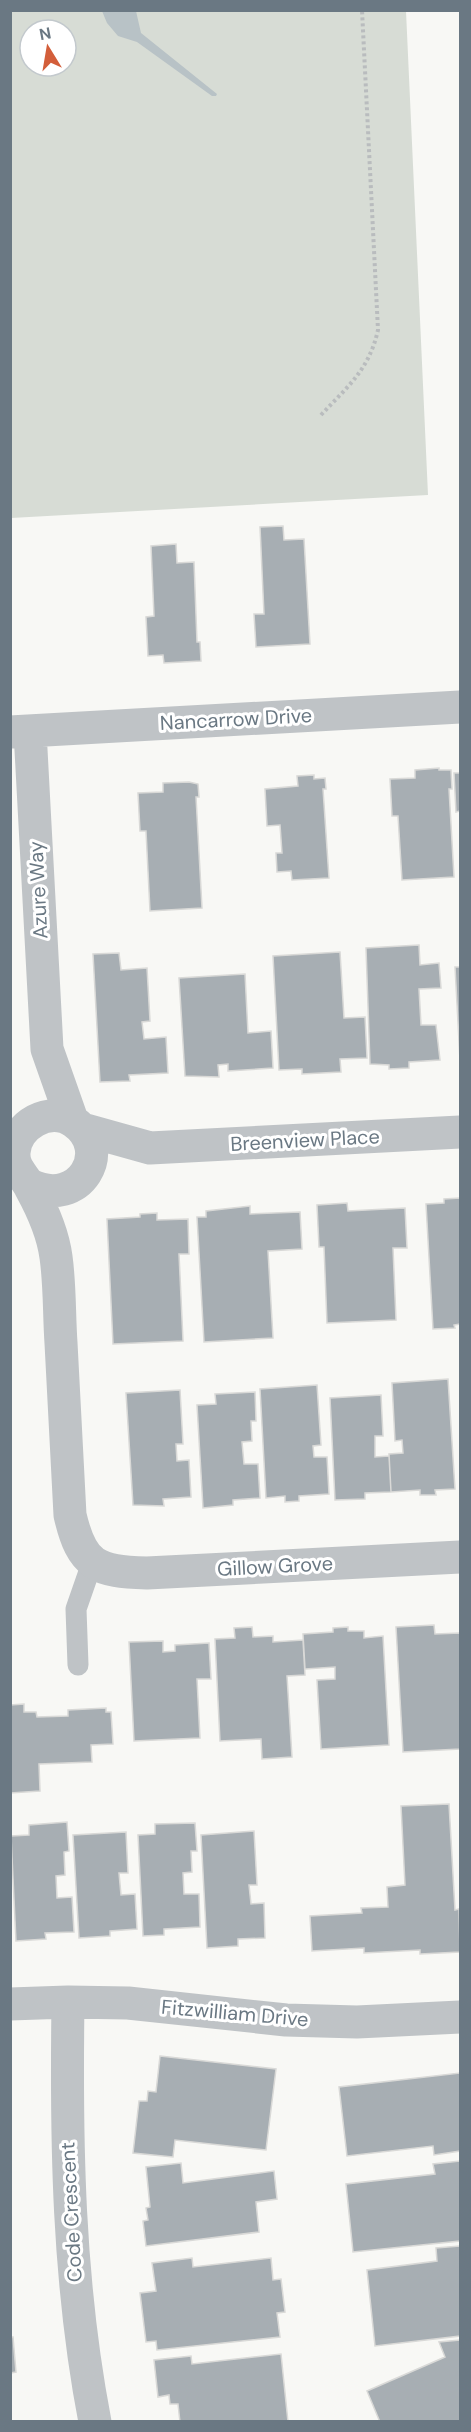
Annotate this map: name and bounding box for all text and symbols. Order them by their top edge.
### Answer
north arrow [18,18,78,78]
text: N [38,22,53,45]
street label: Nancarrow Drive [159,702,313,736]
street label: Azure Way [22,841,54,939]
street label: Breenview Place [230,1123,380,1157]
street label: Gillow Grove [216,1550,334,1582]
street label: Fitzwilliam Drive [160,1994,310,2032]
street label: Code Crescent [54,2141,88,2283]

